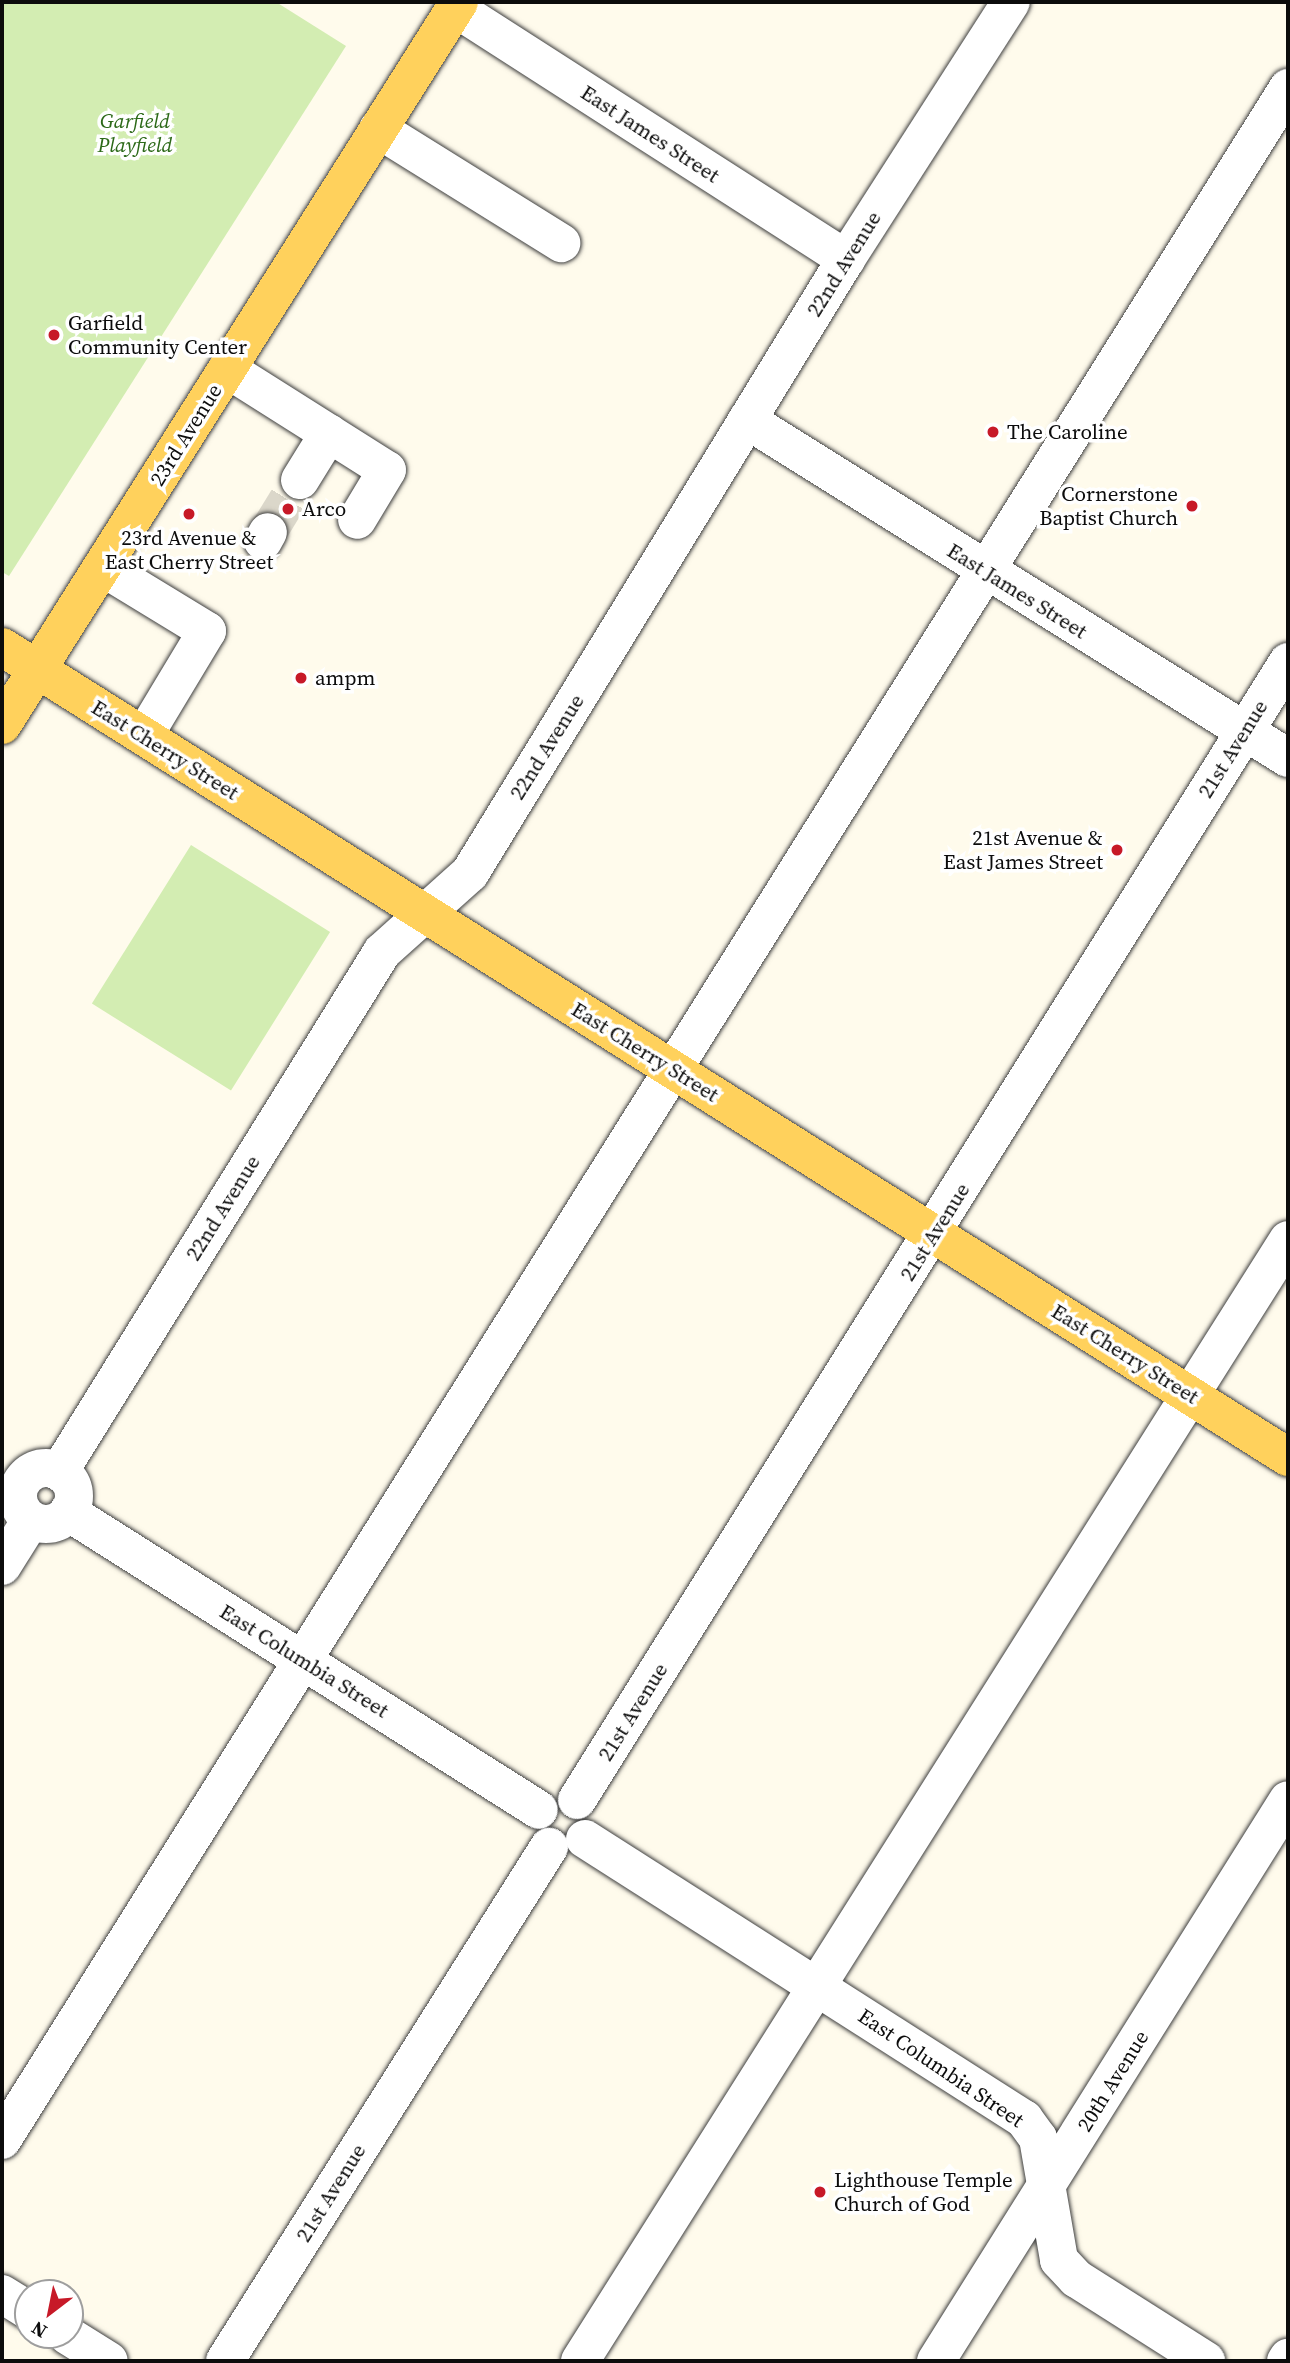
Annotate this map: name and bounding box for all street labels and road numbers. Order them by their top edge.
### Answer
street label: East James Street [576,80,724,188]
street label: 22nd Avenue [802,207,886,321]
street label: 23rd Avenue [145,379,227,491]
street label: East James Street [942,538,1092,644]
street label: 22nd Avenue [505,690,589,804]
street label: East Cherry Street [87,695,243,805]
street label: 21st Avenue [1193,695,1273,803]
street label: East Cherry Street [567,997,723,1107]
street label: 22nd Avenue [181,1151,265,1265]
street label: 21st Avenue [895,1178,975,1286]
street label: East Cherry Street [1047,1299,1203,1409]
street label: East Columbia Street [215,1599,393,1723]
street label: 21st Avenue [593,1658,673,1766]
street label: East Columbia Street [853,2003,1029,2133]
street label: 20th Avenue [1072,2026,1154,2136]
street label: 21st Avenue [291,2139,371,2247]

